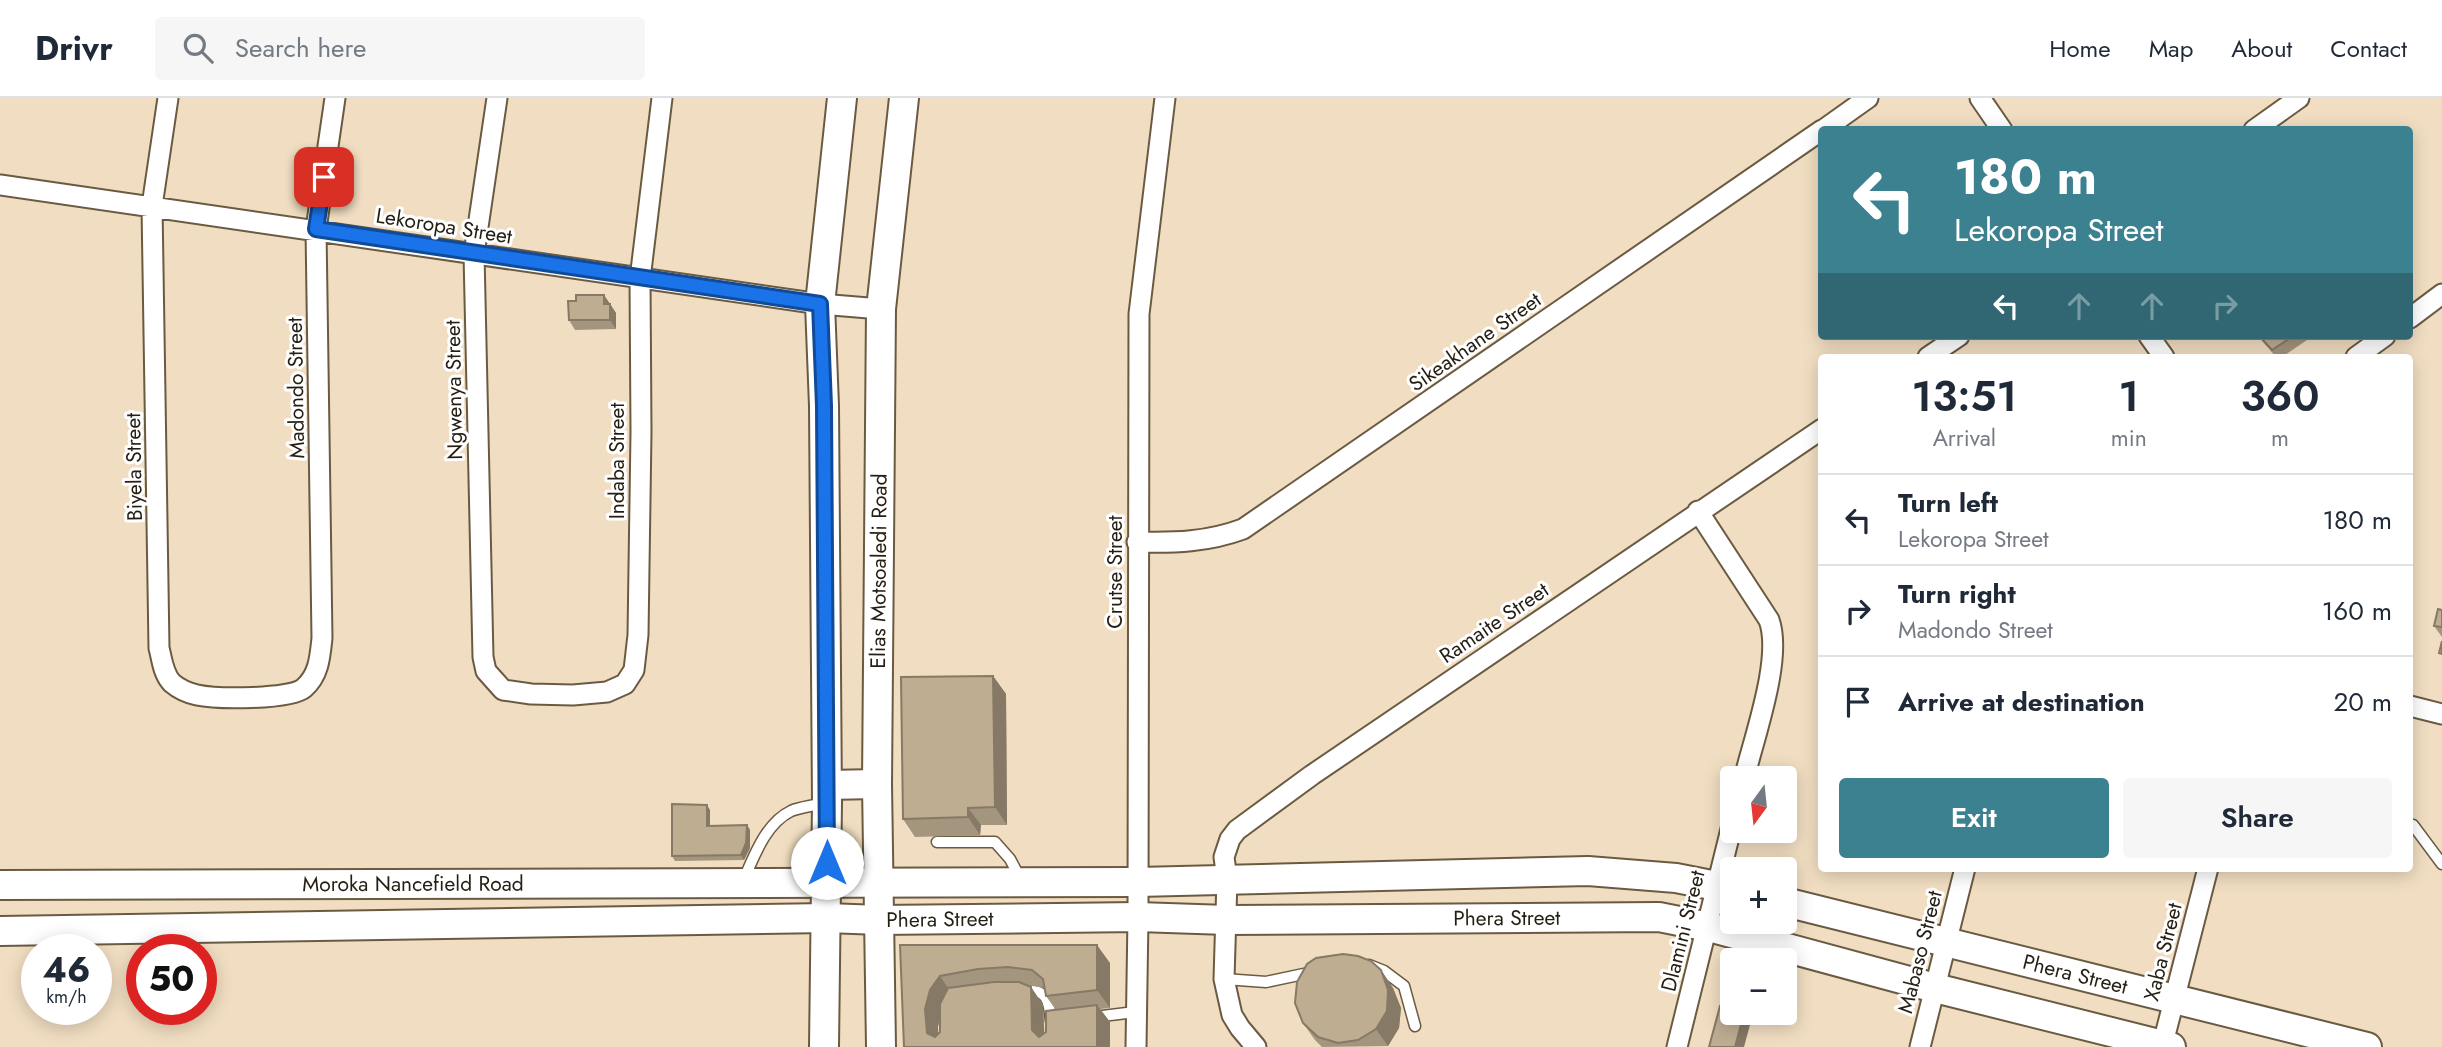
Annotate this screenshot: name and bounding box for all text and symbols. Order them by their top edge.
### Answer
search box [155,17,645,80]
text: Drivr [35,25,113,72]
icon: search [179,29,217,67]
text: Search here [235,29,366,67]
text: Home [2049,31,2111,66]
text: Map [2149,31,2193,66]
text: About [2231,31,2292,66]
text: Contact [2330,31,2407,66]
text: 180 m [1954,142,2097,212]
pin [294,147,354,207]
icon: left [1839,154,1930,245]
icon: arrive [305,158,343,196]
street label: Lekoropa Street [374,200,514,252]
text: Lekoropa Street [1954,207,2164,253]
street label: Sikeakhane Street [1403,285,1547,399]
icon: left [1987,287,2025,325]
icon: ahead [2060,287,2098,325]
icon: ahead [2133,287,2171,325]
icon: right [2206,287,2244,325]
street label: Madondo Street [280,317,312,459]
street label: Ngwenya Street [438,320,470,460]
text: 13:51 [1912,366,2017,427]
text: 1 [2119,366,2139,427]
text: 360 [2240,366,2319,427]
street label: Indaba Street [602,403,632,519]
street label: Biyela Street [118,413,150,521]
text: Arrival [1933,421,1996,455]
text: min [2111,421,2147,455]
text: m [2271,421,2289,455]
street label: Elias Motsoaledi Road [863,473,895,669]
text: Turn left [1898,484,1998,522]
icon: left [1839,501,1877,539]
text: 180 m [2322,501,2392,539]
street label: Crutse Street [1100,515,1130,629]
text: Lekoropa Street [1898,522,2049,556]
street label: Ramaite Street [1433,575,1555,671]
text: Turn right [1898,575,2016,613]
icon: right [1839,592,1877,630]
text: 160 m [2322,592,2392,630]
text: Madondo Street [1898,613,2053,647]
icon: arrive [1839,683,1877,721]
text: Arrive at destination [1898,683,2145,721]
text: 20 m [2334,683,2392,721]
north arrow [1720,766,1797,844]
map controls [1720,766,1797,1025]
button: Exit [1839,778,2109,858]
button: Share [2123,778,2392,858]
position arrow [790,826,864,900]
button: + [1720,857,1797,934]
street label: Dlamini Street [1653,867,1713,995]
street label: Moroka Nancefield Road [302,869,524,899]
street label: Mabaso Street [1890,887,1950,1017]
street label: Xaba Street [2136,900,2190,1004]
street label: Phera Street [1453,903,1560,933]
street label: Phera Street [886,904,994,935]
speed limit sign: 50 [126,934,217,1025]
text: 46 [43,945,90,995]
street label: Phera Street [2020,947,2131,1002]
button: − [1720,948,1797,1025]
text: km/h [46,984,87,1010]

